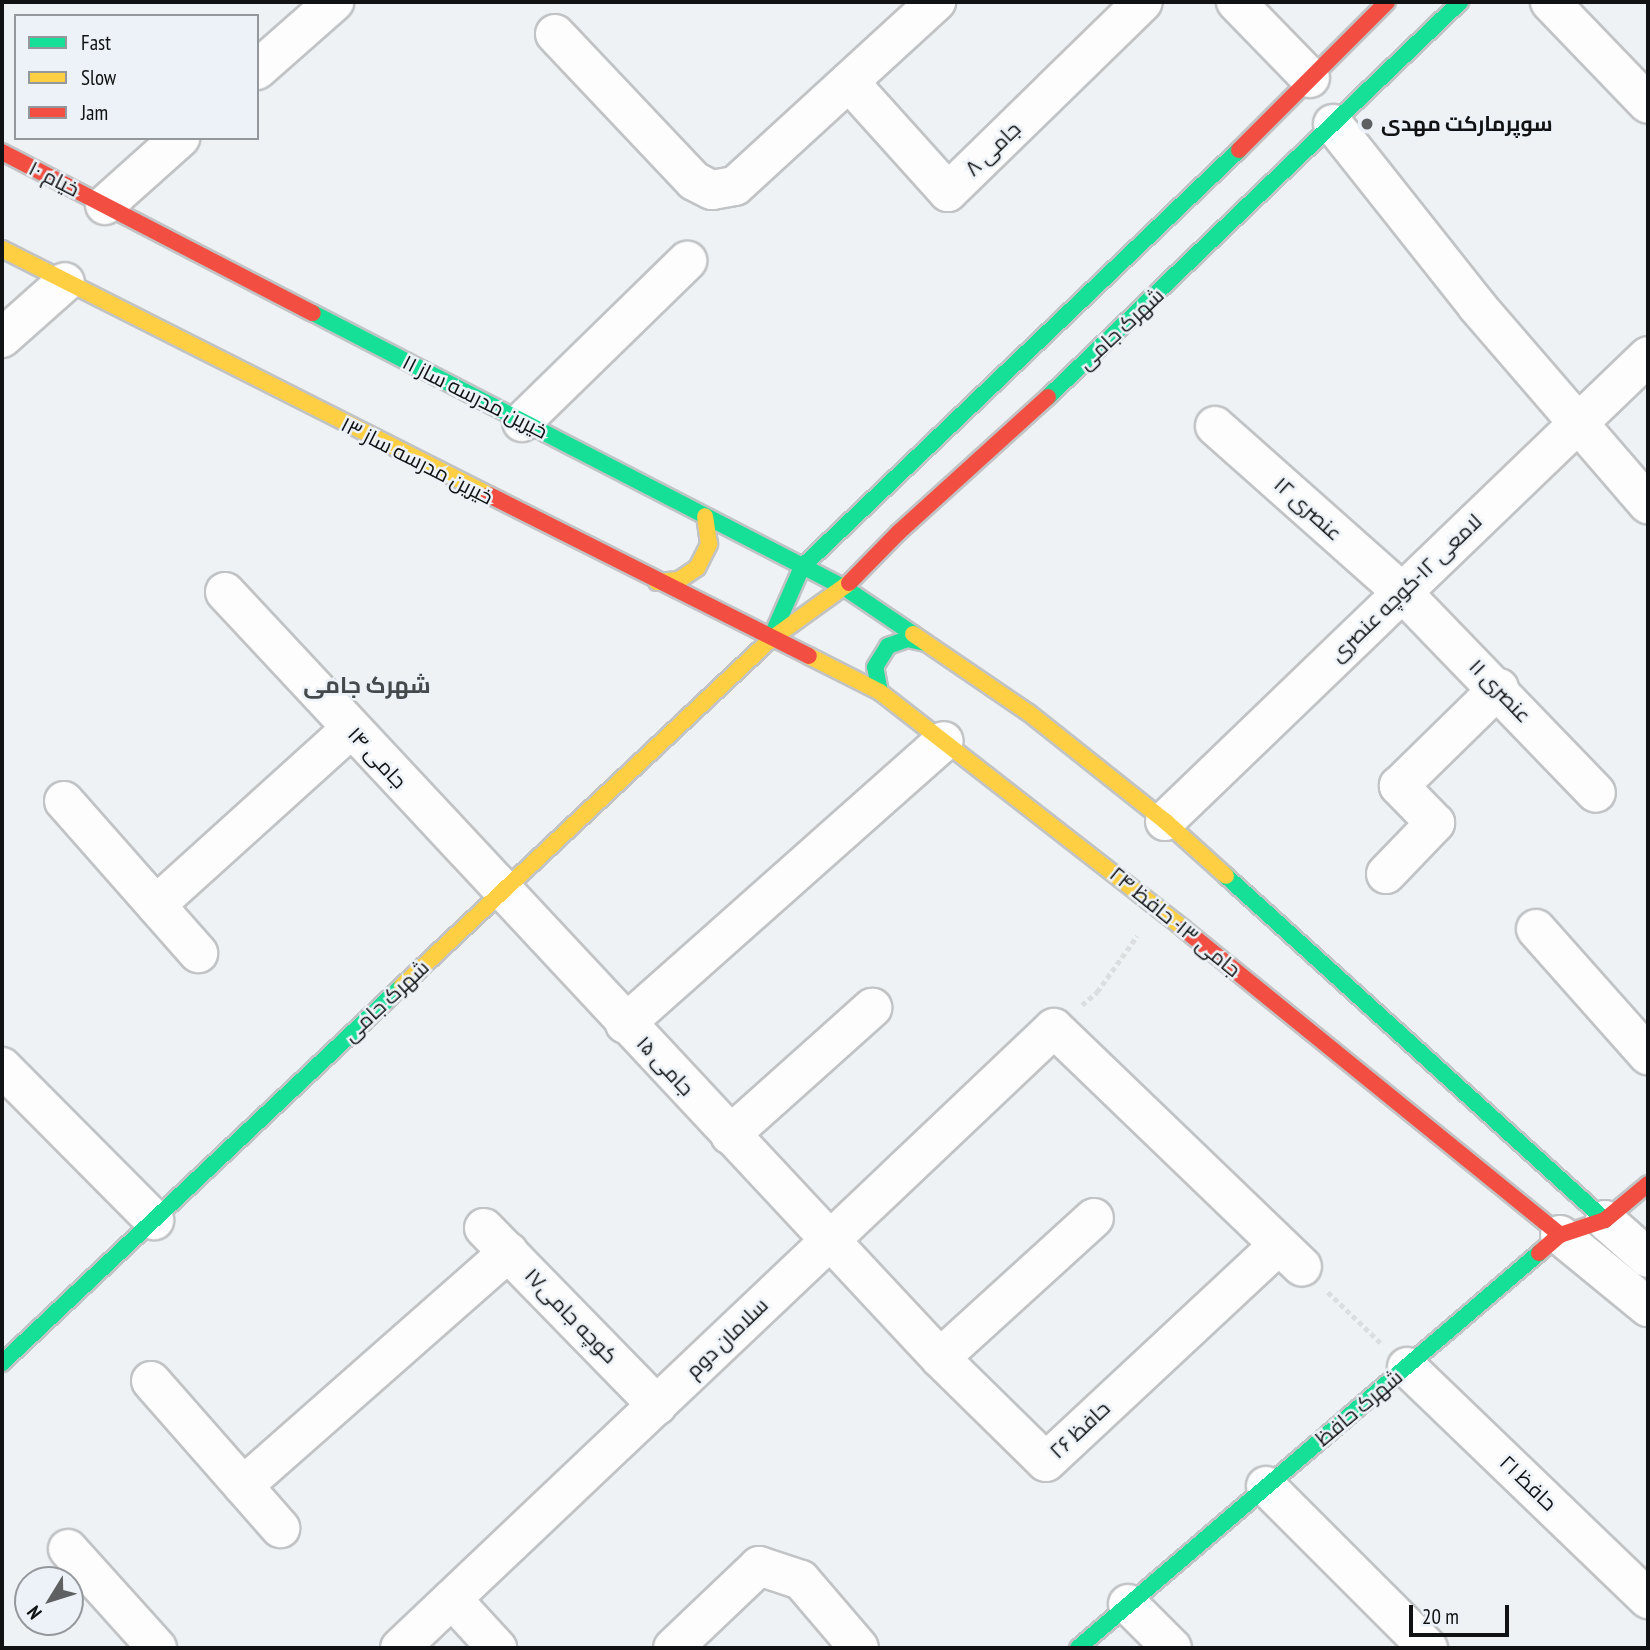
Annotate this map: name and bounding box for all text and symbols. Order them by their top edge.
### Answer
legend [14,14,259,140]
text: Fast [81,29,111,56]
text: Slow [81,64,116,91]
text: Jam [81,99,108,126]
place label: سوپرمارکت مهدی [1381,111,1553,137]
marker: سوپرمارکت مهدی [1359,116,1375,132]
street label: ۸ جامی [960,117,1026,181]
street label: ۱۰ خیام [25,156,83,202]
street label: شهرک جامی [1073,283,1169,375]
street label: ۱۱ خیرین مدرسه ساز [398,350,552,444]
street label: ۱۳ خیرین مدرسه ساز [337,412,497,510]
street label: ۱۲ عنصری [1269,472,1347,546]
street label: لامعی ۱۲-کوچه عنصری [1325,509,1487,667]
street label: ۱۱ عنصری [1464,654,1536,728]
district label: شهرک جامی [303,671,431,699]
street label: ۱۴ جامی [342,722,412,794]
street label: جامی ۱۳- حافظ ۲۴ [1104,861,1246,983]
street label: شهرک جامی [338,955,434,1047]
street label: ۱۵ جامی [631,1031,699,1101]
street label: کوچه جامی۱۷ [519,1263,623,1369]
street label: سلامان دوم [681,1293,773,1383]
street label: شهرک حافظ [1310,1364,1408,1452]
street label: حافظ ۲۶ [1045,1396,1115,1464]
street label: حافظ ۲۱ [1494,1450,1562,1516]
north arrow [14,1566,84,1636]
scale bar [1412,1590,1512,1634]
text: N [21,1601,47,1624]
text: 20 m [1422,1603,1459,1630]

